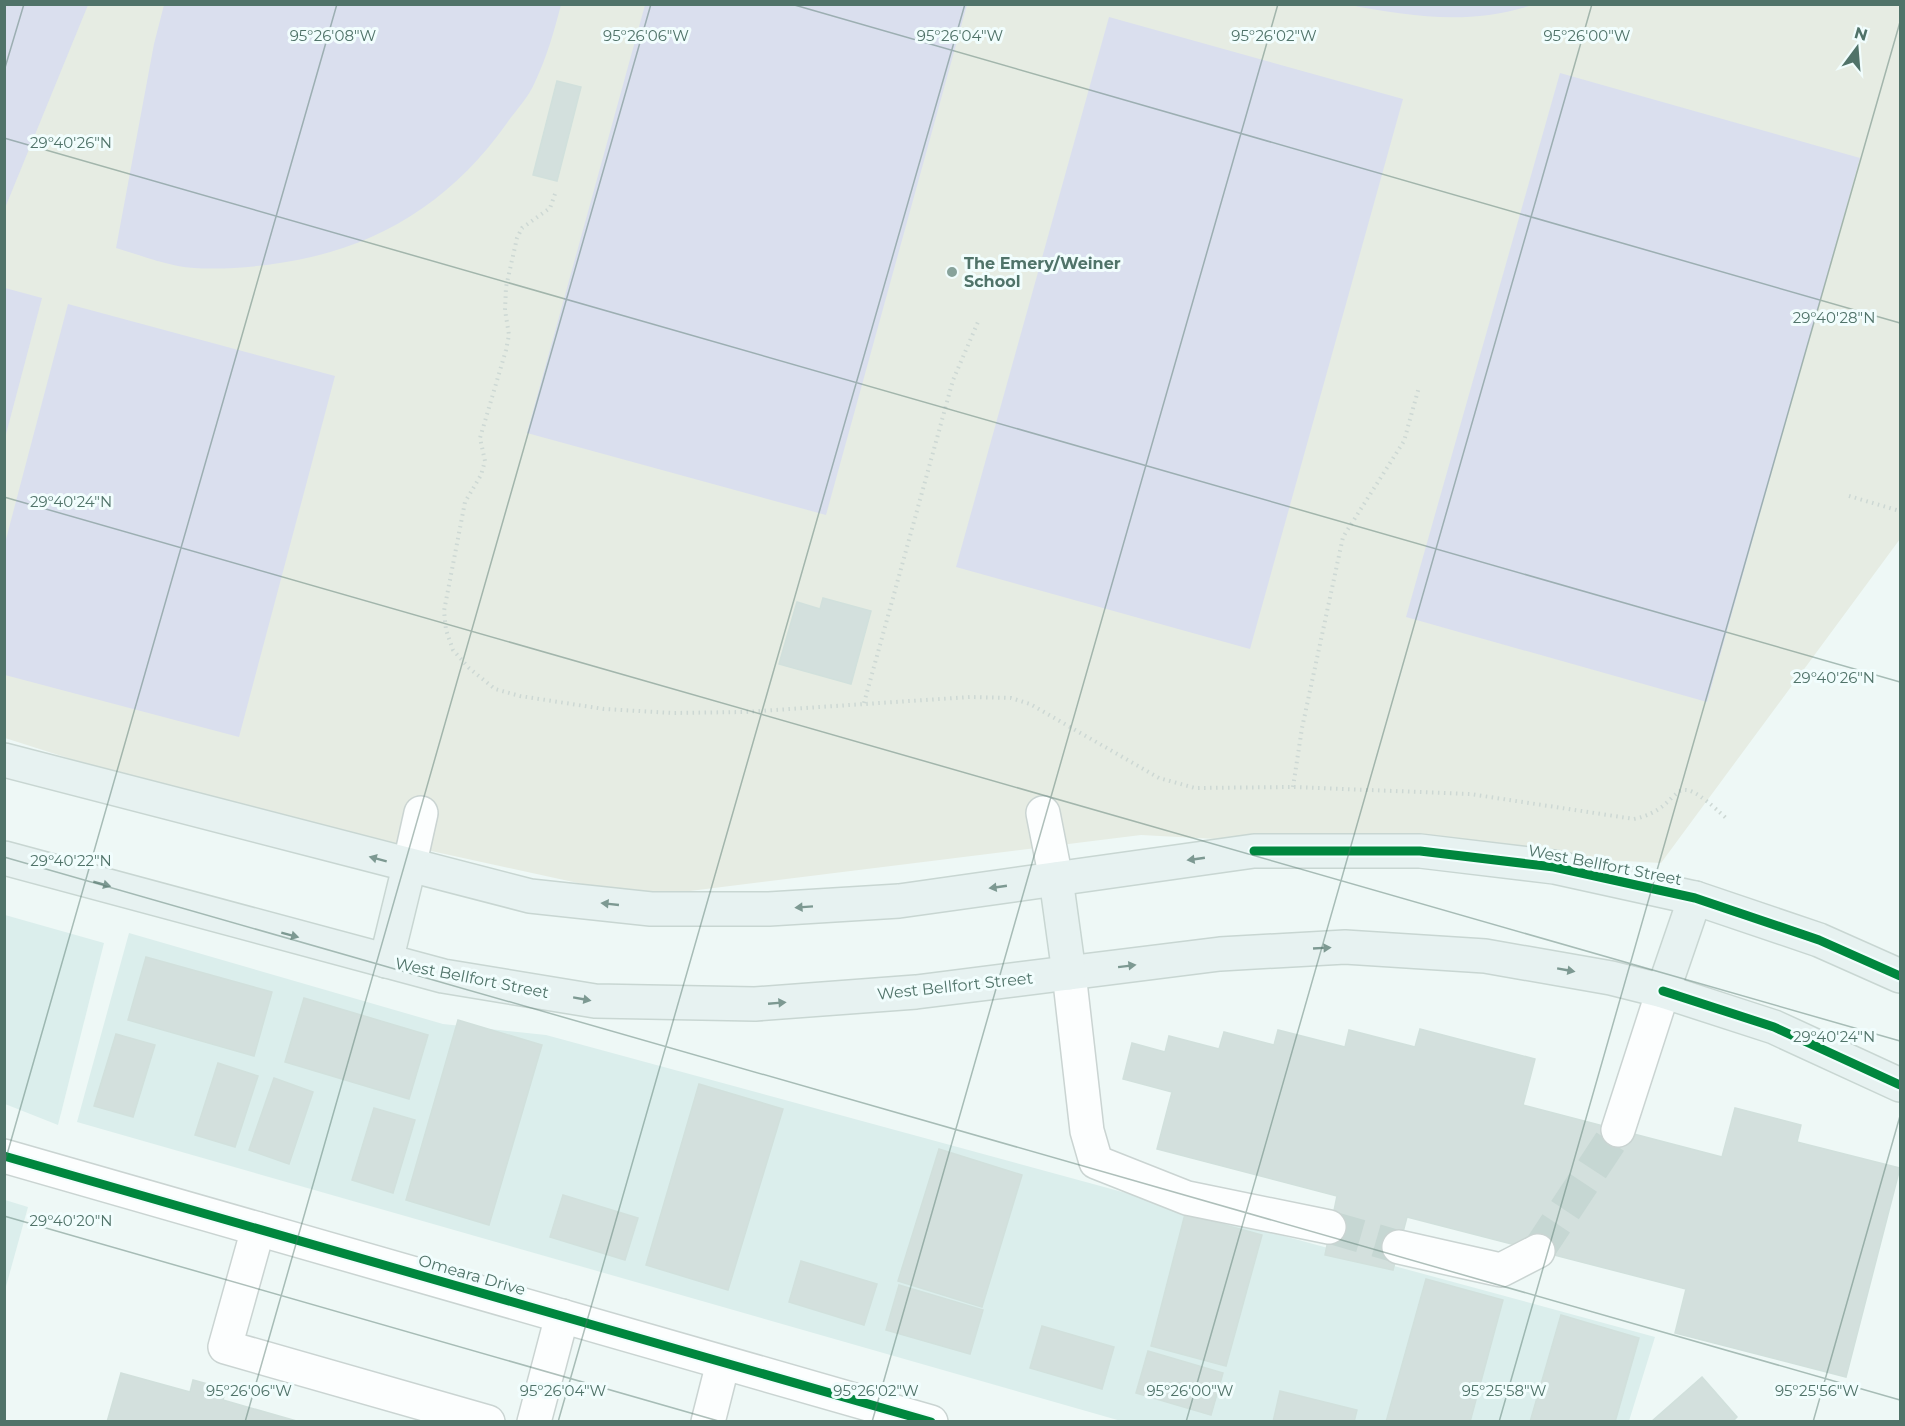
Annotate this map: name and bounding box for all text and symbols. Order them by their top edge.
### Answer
north arrow [1827,18,1887,78]
text: N [1852,23,1870,45]
text: 95°26'08"W [290,26,377,45]
text: 95°26'06"W [603,26,689,45]
text: 95°26'04"W [917,26,1004,45]
text: 95°26'02"W [1231,26,1317,45]
text: 95°26'00"W [1543,26,1631,45]
text: 29°40'26"N [30,133,112,152]
place label: The Emery/Weiner School [964,254,1121,291]
marker: The Emery/Weiner School [945,265,959,279]
text: 29°40'28"N [1793,308,1875,327]
text: 29°40'24"N [30,492,112,511]
text: 29°40'26"N [1793,668,1875,687]
street label: West Bellfort Street [1526,841,1684,889]
text: 29°40'22"N [30,851,112,870]
one-way arrow [369,853,387,863]
one-way arrow [1186,854,1205,863]
one-way arrow [93,880,111,889]
one-way arrow [989,882,1008,891]
one-way arrow [600,899,619,909]
one-way arrow [795,902,814,911]
one-way arrow [281,930,299,940]
one-way arrow [1312,944,1331,953]
street label: West Bellfort Street [393,954,551,1002]
one-way arrow [1118,961,1137,970]
one-way arrow [1557,966,1576,975]
street label: West Bellfort Street [876,968,1034,1004]
one-way arrow [573,995,592,1004]
one-way arrow [768,998,787,1008]
text: 29°40'24"N [1793,1027,1875,1046]
text: 29°40'20"N [29,1211,113,1230]
street label: Omeara Drive [416,1251,528,1299]
text: 95°26'06"W [206,1381,292,1400]
text: 95°26'04"W [520,1381,607,1400]
text: 95°26'02"W [833,1381,919,1400]
text: 95°26'00"W [1146,1381,1234,1400]
text: 95°25'58"W [1462,1381,1547,1400]
text: 95°25'56"W [1775,1381,1859,1400]

